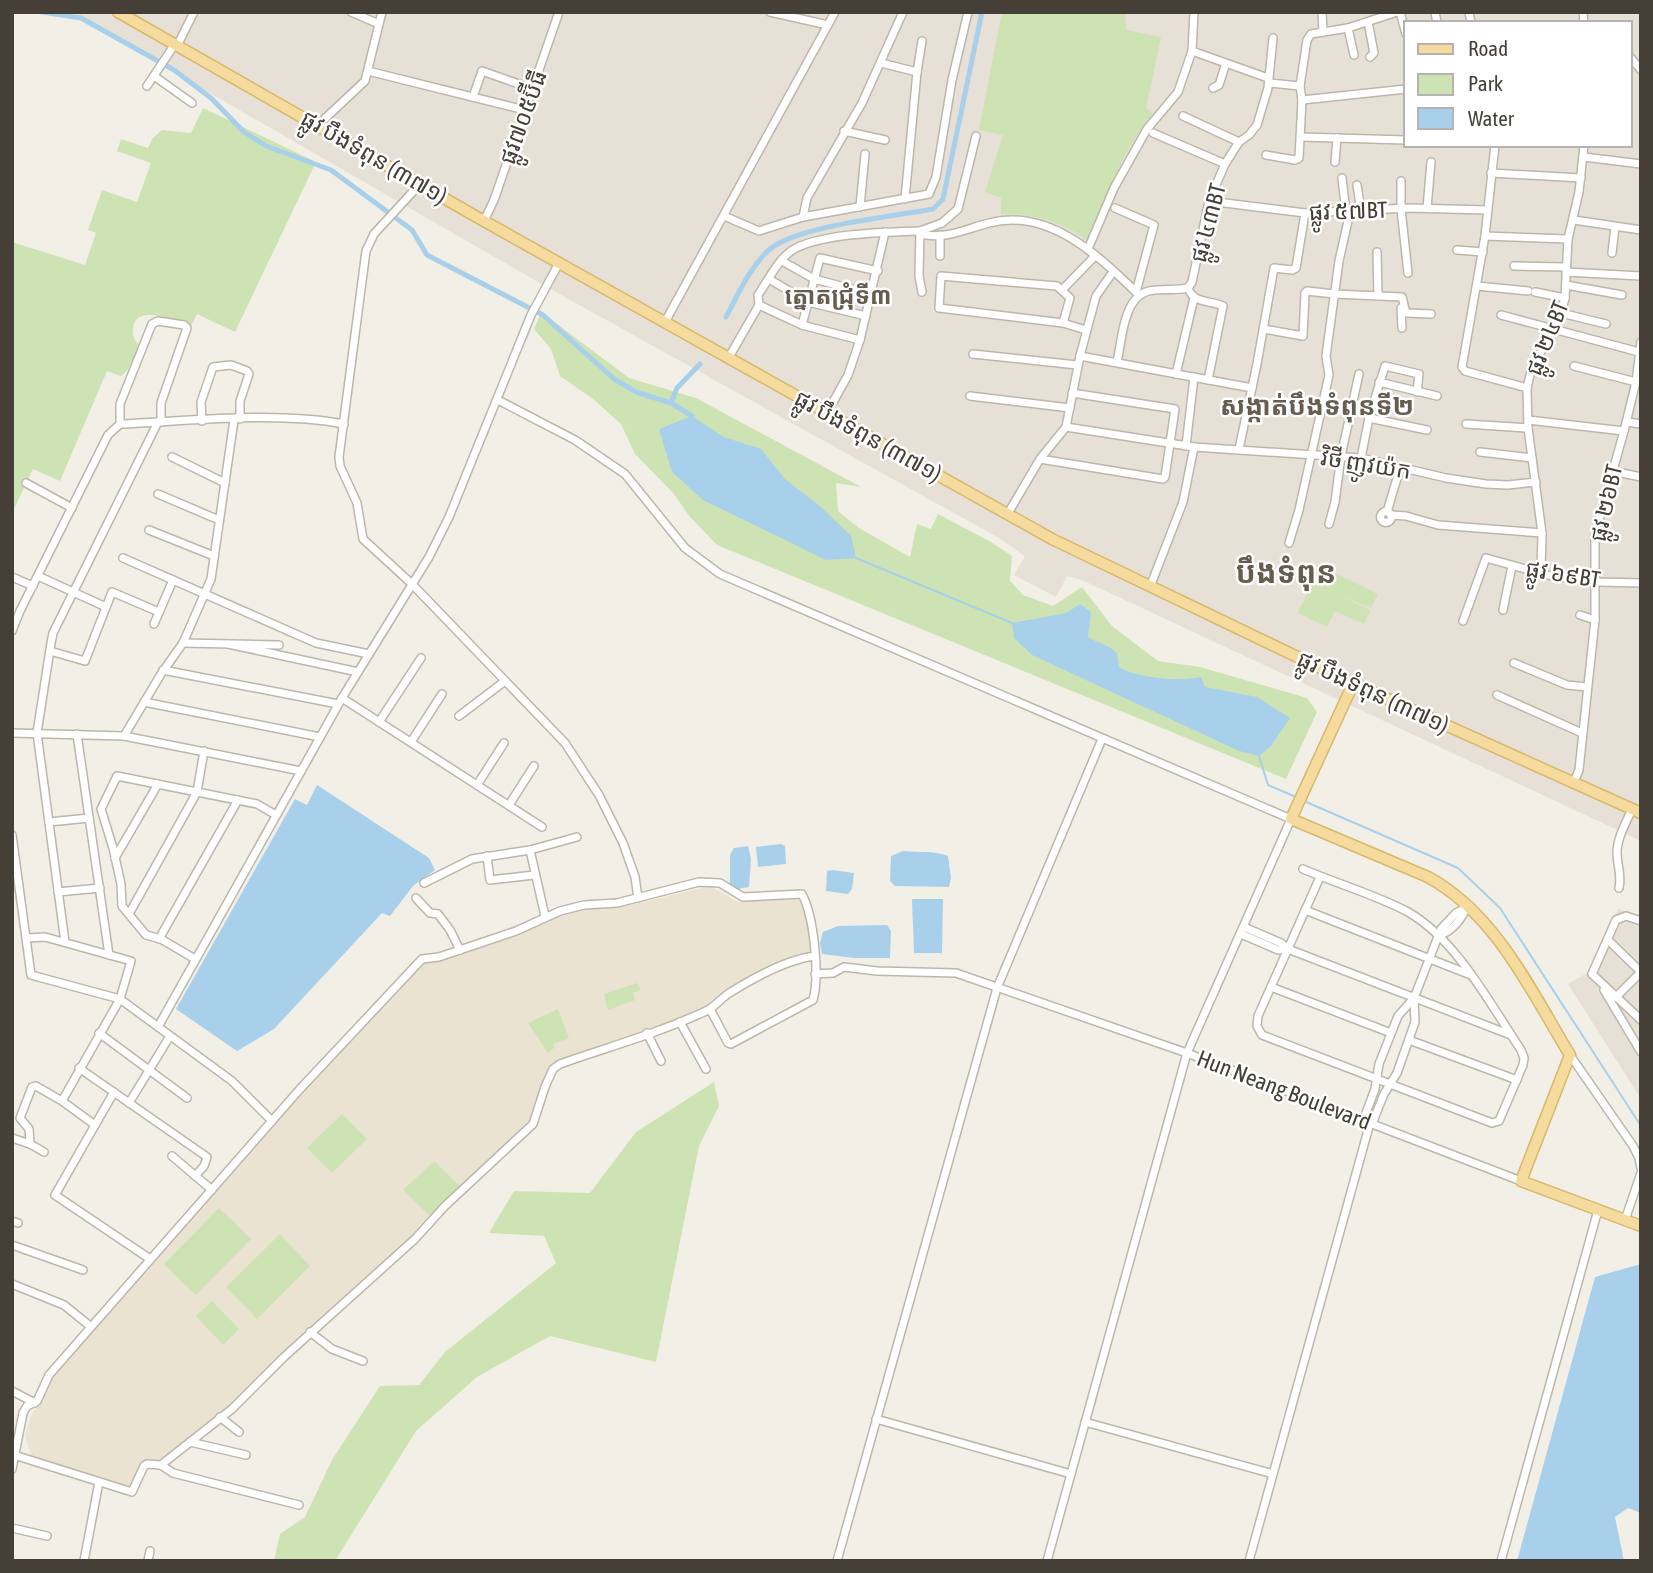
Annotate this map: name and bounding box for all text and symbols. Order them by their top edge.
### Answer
legend [1404,21,1632,147]
text: Road [1468,36,1508,60]
street label: ផ្លូវ៧០៥ប៊ីធី [491,65,560,171]
text: Park [1468,71,1503,95]
street label: ផ្លូវ បឹងទំពុន (៣៧១) [292,104,452,217]
text: Water [1468,106,1515,130]
street label: ផ្លូវ ៤៣BT [1185,181,1240,268]
street label: ផ្លូវ ៥៧BT [1308,197,1388,234]
district label: ត្នោតជ្រុំទី៣ [784,282,892,311]
street label: ផ្លូវ ២៤BT [1520,297,1582,382]
street label: ផ្លូវ បឹងទំពុន (៣៧១) [786,384,947,495]
district label: សង្កាត់បឹងទំពុនទី២ [1220,391,1414,423]
street label: វិថី ញូវយ៉ក [1318,442,1413,492]
street label: ផ្លូវ ២៦BT [1585,462,1636,546]
district label: បឹងទំពុន [1236,555,1336,591]
street label: ផ្លូវ ៦៩BT [1522,555,1602,601]
street label: ផ្លូវ បឹងទំពុន (៣៧១) [1289,644,1453,746]
street label: Hun Neang Boulevard [1193,1045,1375,1135]

